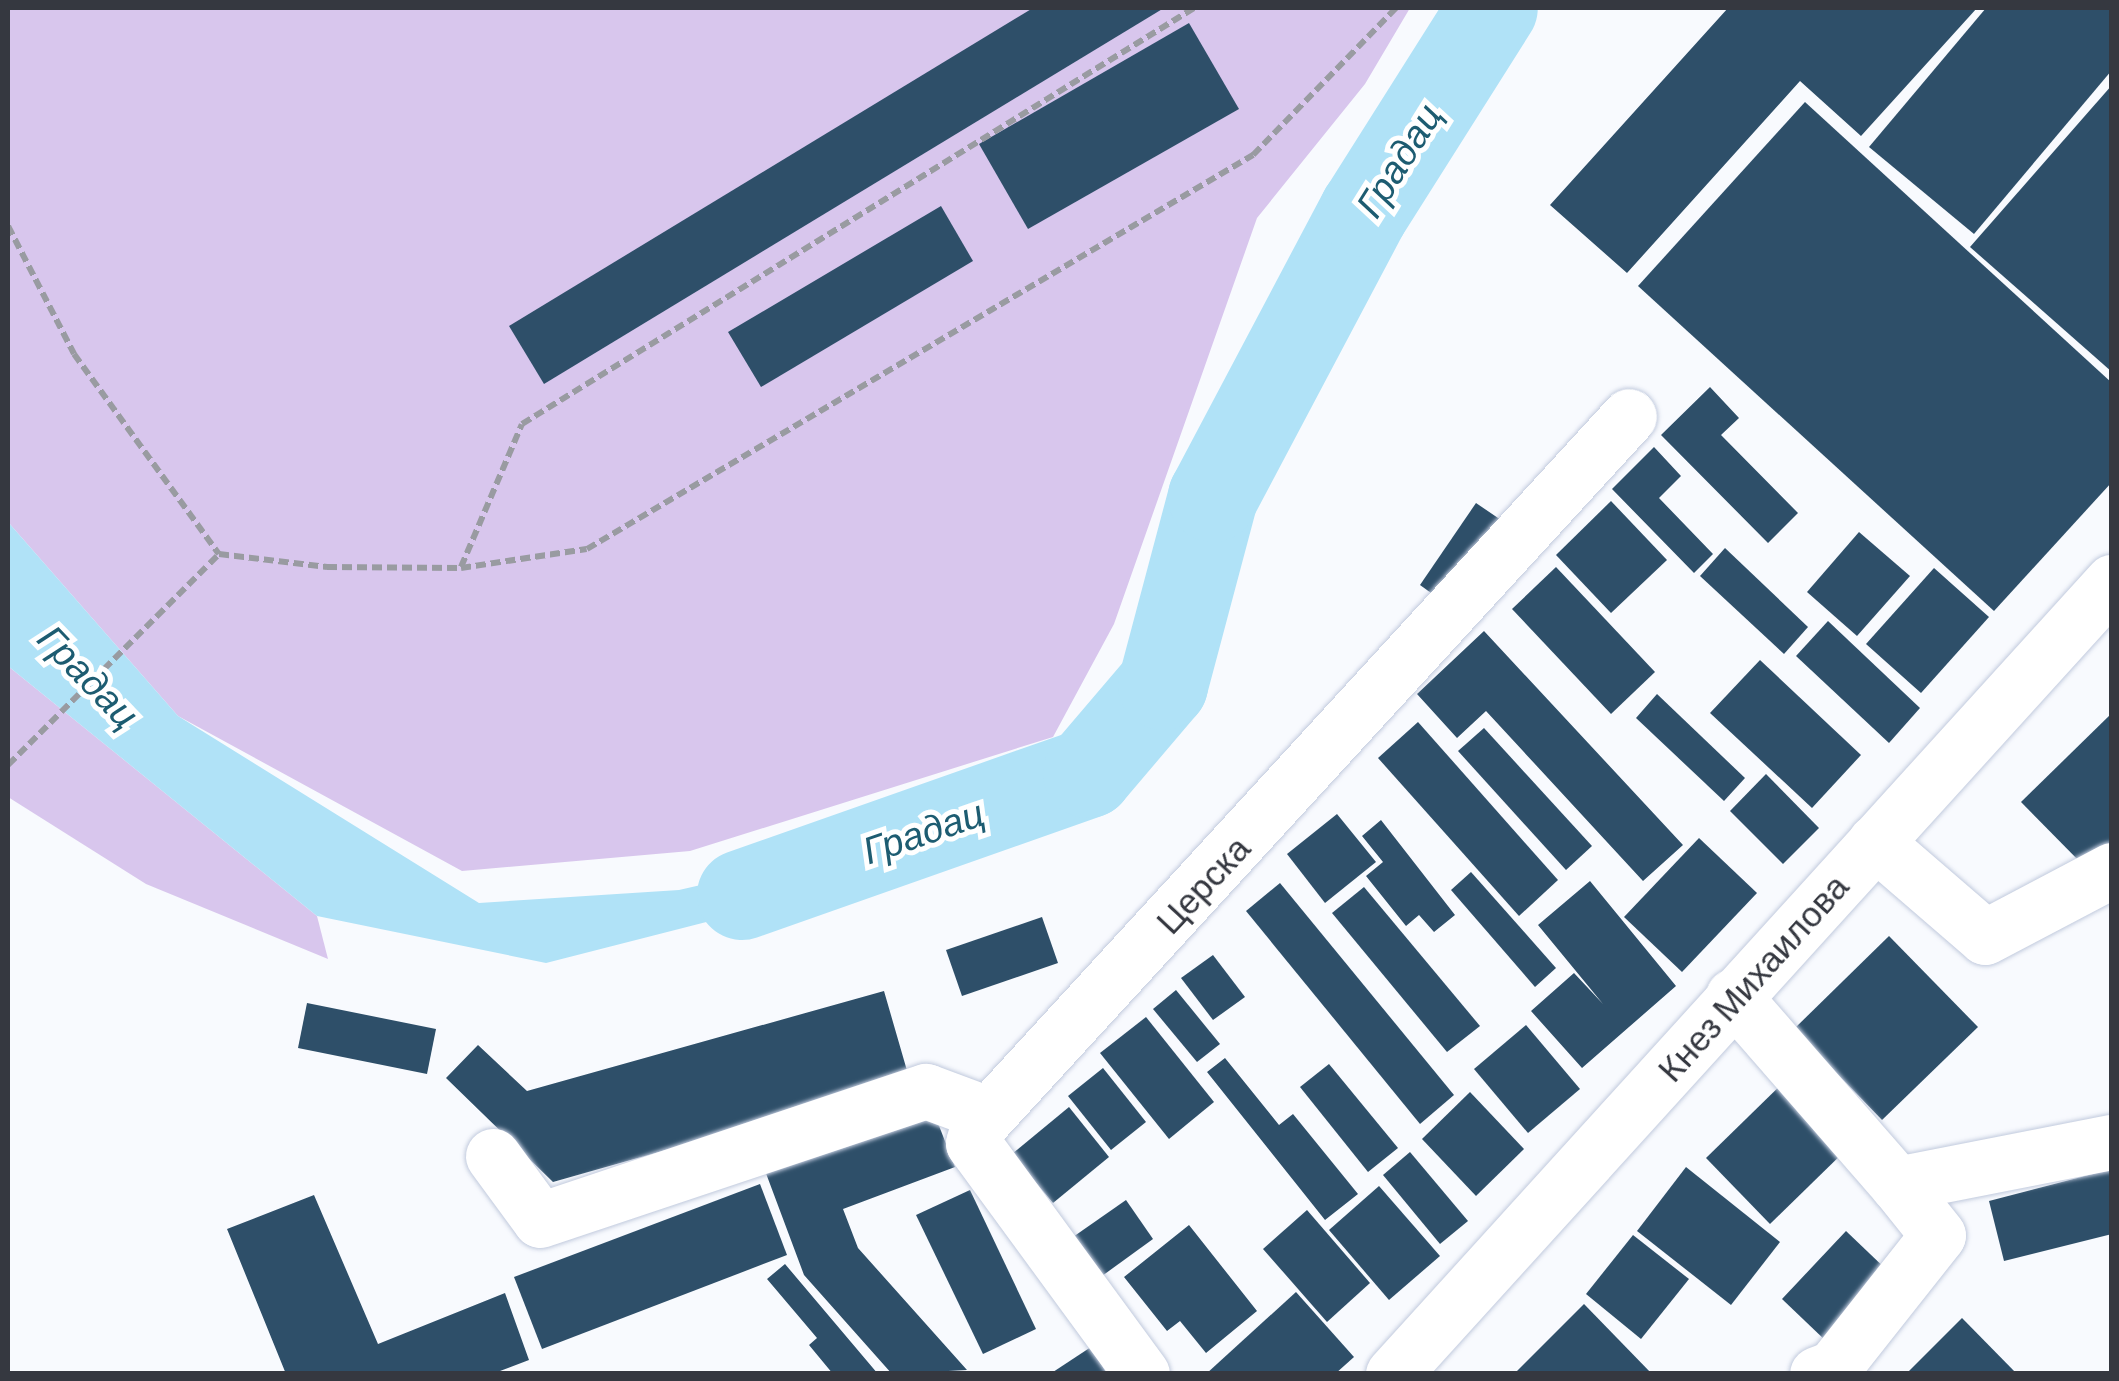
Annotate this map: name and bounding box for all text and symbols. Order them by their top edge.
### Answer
water label: Градац [1346,95,1450,225]
water label: Градац [29,615,149,737]
water label: Градац [856,789,990,873]
street label: Церска [1146,827,1258,941]
street label: Кнез Михаилова [1648,865,1856,1089]

